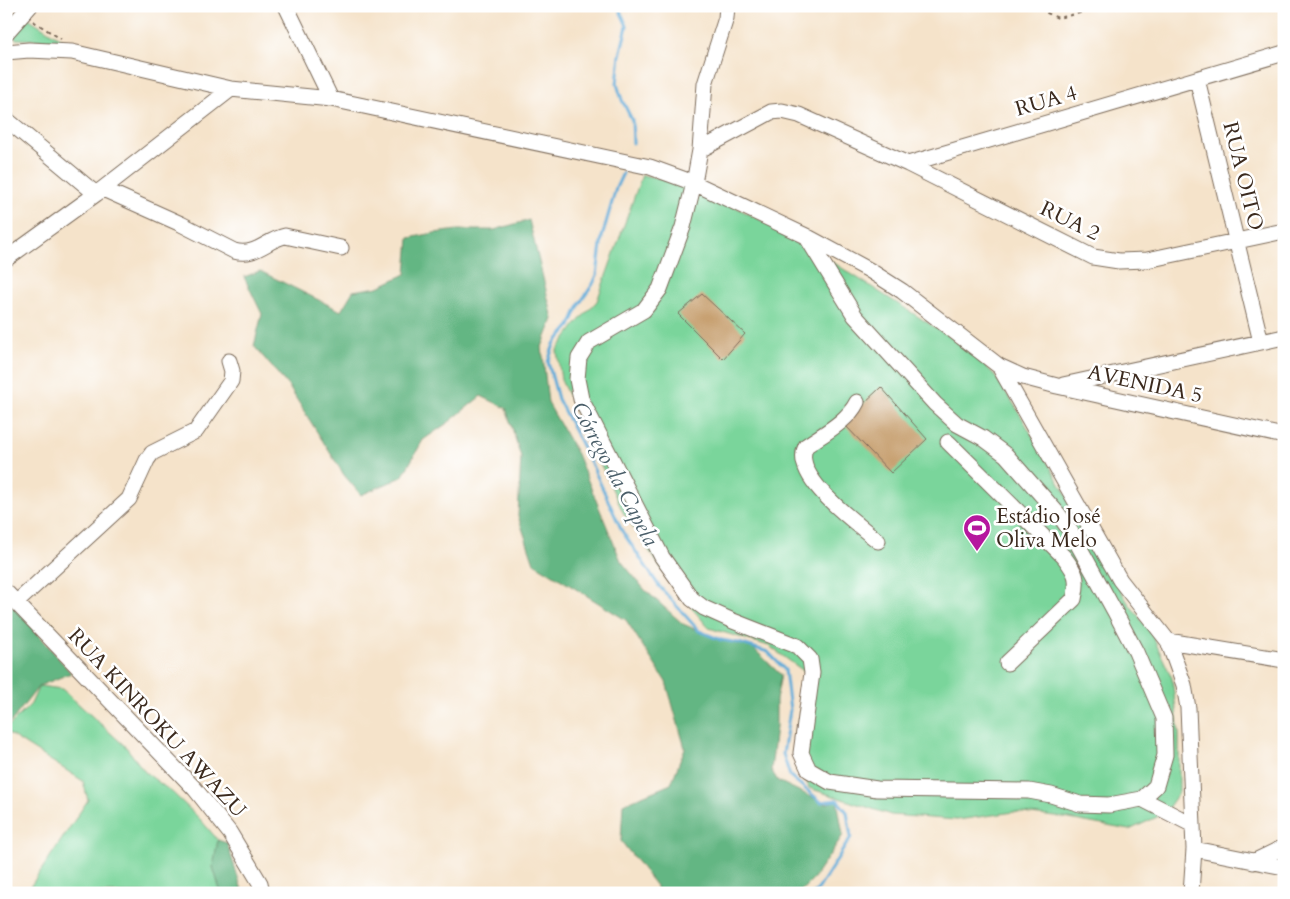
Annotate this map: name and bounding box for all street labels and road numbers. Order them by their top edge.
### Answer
street label: RUA 4 [1012,78,1081,124]
street label: RUA OITO [1215,119,1271,233]
street label: RUA 2 [1035,194,1105,248]
street label: AVENIDA 5 [1085,358,1205,410]
street label: RUA KINROKU AWAZU [61,622,253,824]

